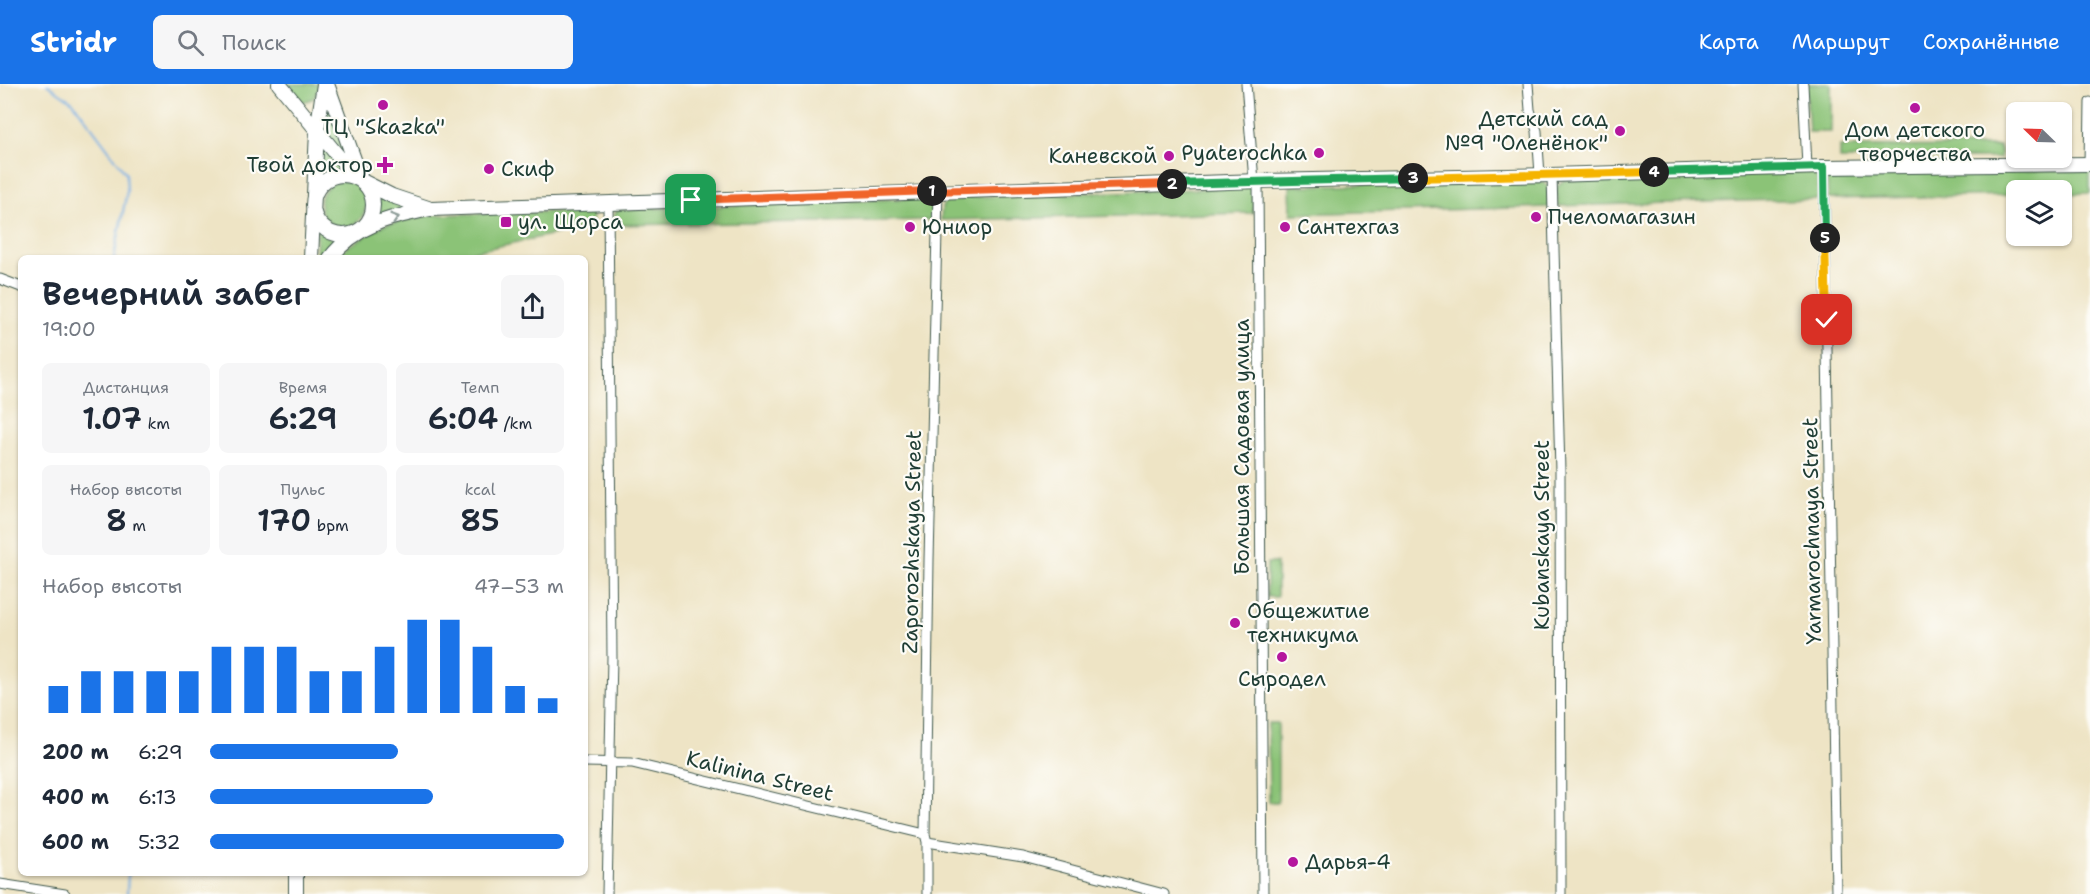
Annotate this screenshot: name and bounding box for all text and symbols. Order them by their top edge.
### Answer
search box [153,15,573,69]
text: Stridr [30,23,117,61]
icon: search [174,26,207,59]
text: Поиск [222,28,286,57]
text: Карта [1699,28,1759,56]
text: Маршрут [1792,28,1890,56]
text: Сохранённые [1923,28,2060,56]
marker: ТЦ "Skazka" [376,98,390,112]
marker: Дом детского творчества [1908,101,1922,115]
north arrow [2006,102,2072,168]
map controls [2006,102,2072,246]
place label: Детский сад №9 "Оленёнок" [1445,105,1608,157]
place label: ТЦ "Skazka" [321,113,445,141]
place label: Дом детского творчества [1845,116,1985,168]
marker: Детский сад №9 "Оленёнок" [1613,124,1627,138]
place label: Pyaterochka [1181,139,1307,167]
place label: Каневской [1048,142,1157,170]
marker: Pyaterochka [1312,146,1326,160]
marker: Каневской [1162,149,1176,163]
place label: Твой доктор [247,151,373,179]
place label: Скиф [501,155,554,183]
pin: 4 [1639,157,1669,187]
marker: Твой доктор [378,158,392,172]
text: 4 [1648,161,1660,182]
marker: Скиф [482,162,496,176]
pin: 3 [1398,163,1428,193]
text: 3 [1407,167,1419,188]
pin: 2 [1157,169,1187,199]
text: 2 [1166,173,1178,194]
pin [665,174,716,225]
pin: 1 [917,176,947,206]
text: 1 [928,180,936,201]
button: layers [2006,180,2072,246]
icon: arrive [674,183,707,216]
place label: Пчеломагазин [1548,203,1696,231]
place label: ул. Щорса [518,208,623,236]
marker: Пчеломагазин [1529,210,1543,224]
one-way arrow [389,213,400,225]
place label: Юниор [922,213,992,241]
place label: Сантехгаз [1297,213,1400,241]
marker: ул. Щорса [499,215,513,229]
marker: Юниор [903,220,917,234]
marker: Сантехгаз [1278,220,1292,234]
pin: 5 [1810,223,1840,253]
text: 5 [1820,227,1830,248]
text: Вечерний забег [42,271,310,316]
button: share [501,275,564,338]
pin [1801,294,1852,345]
icon: check [1810,303,1843,336]
text: 19:00 [42,316,96,342]
street label: Большая Садовая улица [1228,319,1256,575]
text: Дистанция [83,377,169,398]
text: Время [279,377,327,398]
text: Темп [461,377,499,398]
text: 1.07 [82,398,142,439]
text: 6:29 [268,398,338,439]
text: 6:04 [428,398,498,439]
text: km [142,413,170,434]
text: /km [498,413,532,434]
street label: Yarmarochnaya Street [1796,417,1828,645]
street label: Zaporozhskaya Street [896,430,928,654]
street label: Kubanskaya Street [1528,440,1556,630]
text: Набор высоты [70,479,182,500]
text: Пульс [281,479,325,500]
text: kcal [464,479,496,500]
text: 8 [106,500,127,541]
text: 170 [257,500,311,541]
text: 85 [460,500,500,541]
text: m [127,515,146,536]
text: bpm [311,515,349,536]
text: Набор высоты [42,573,182,599]
text: 47–53 m [474,573,564,599]
place label: Общежитие техникума [1247,597,1370,649]
marker: Общежитие техникума [1228,616,1242,630]
marker: Сыродел [1275,650,1289,664]
place label: Сыродел [1238,665,1326,693]
text: 200 m [42,739,109,765]
text: 6:29 [138,739,183,765]
street label: Kalinina Street [683,744,837,808]
text: 400 m [42,784,109,810]
text: 6:13 [138,784,177,810]
text: 600 m [42,829,109,855]
text: 5:32 [138,829,181,855]
place label: Дарья-4 [1305,848,1391,876]
marker: Дарья-4 [1286,855,1300,869]

